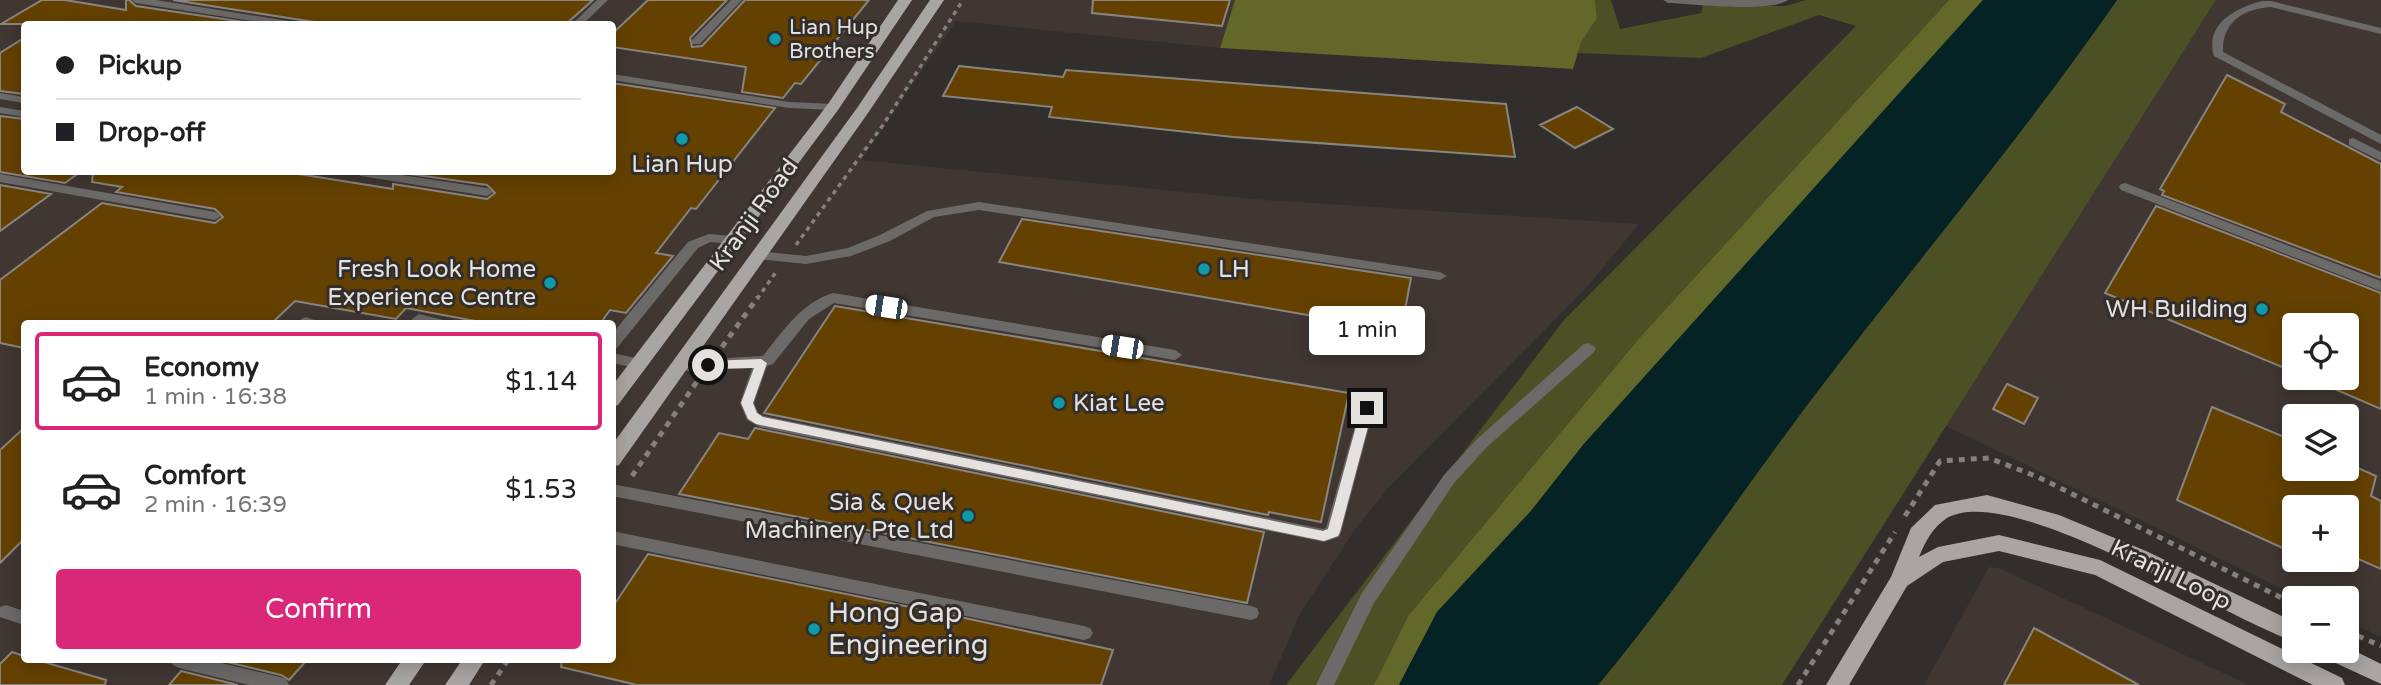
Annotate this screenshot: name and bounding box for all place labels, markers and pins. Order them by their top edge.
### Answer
place label: Lian Hup Brothers [789,15,878,64]
marker: Lian Hup Brothers [767,31,783,47]
marker: Lian Hup [674,131,690,147]
place label: Lian Hup [631,150,733,179]
place label: Fresh Look Home Experience Centre [327,255,536,312]
place label: LH [1218,255,1250,284]
marker: LH [1196,261,1212,277]
marker: Fresh Look Home Experience Centre [542,275,558,291]
place label: WH Building [2105,295,2248,324]
marker: WH Building [2254,301,2270,317]
place label: Kiat Lee [1073,389,1165,418]
marker: Kiat Lee [1051,395,1067,411]
place label: Sia & Quek Machinery Pte Ltd [745,488,954,545]
marker: Sia & Quek Machinery Pte Ltd [960,508,976,524]
place label: Hong Gap Engineering [828,596,989,662]
marker: Hong Gap Engineering [806,621,822,637]

